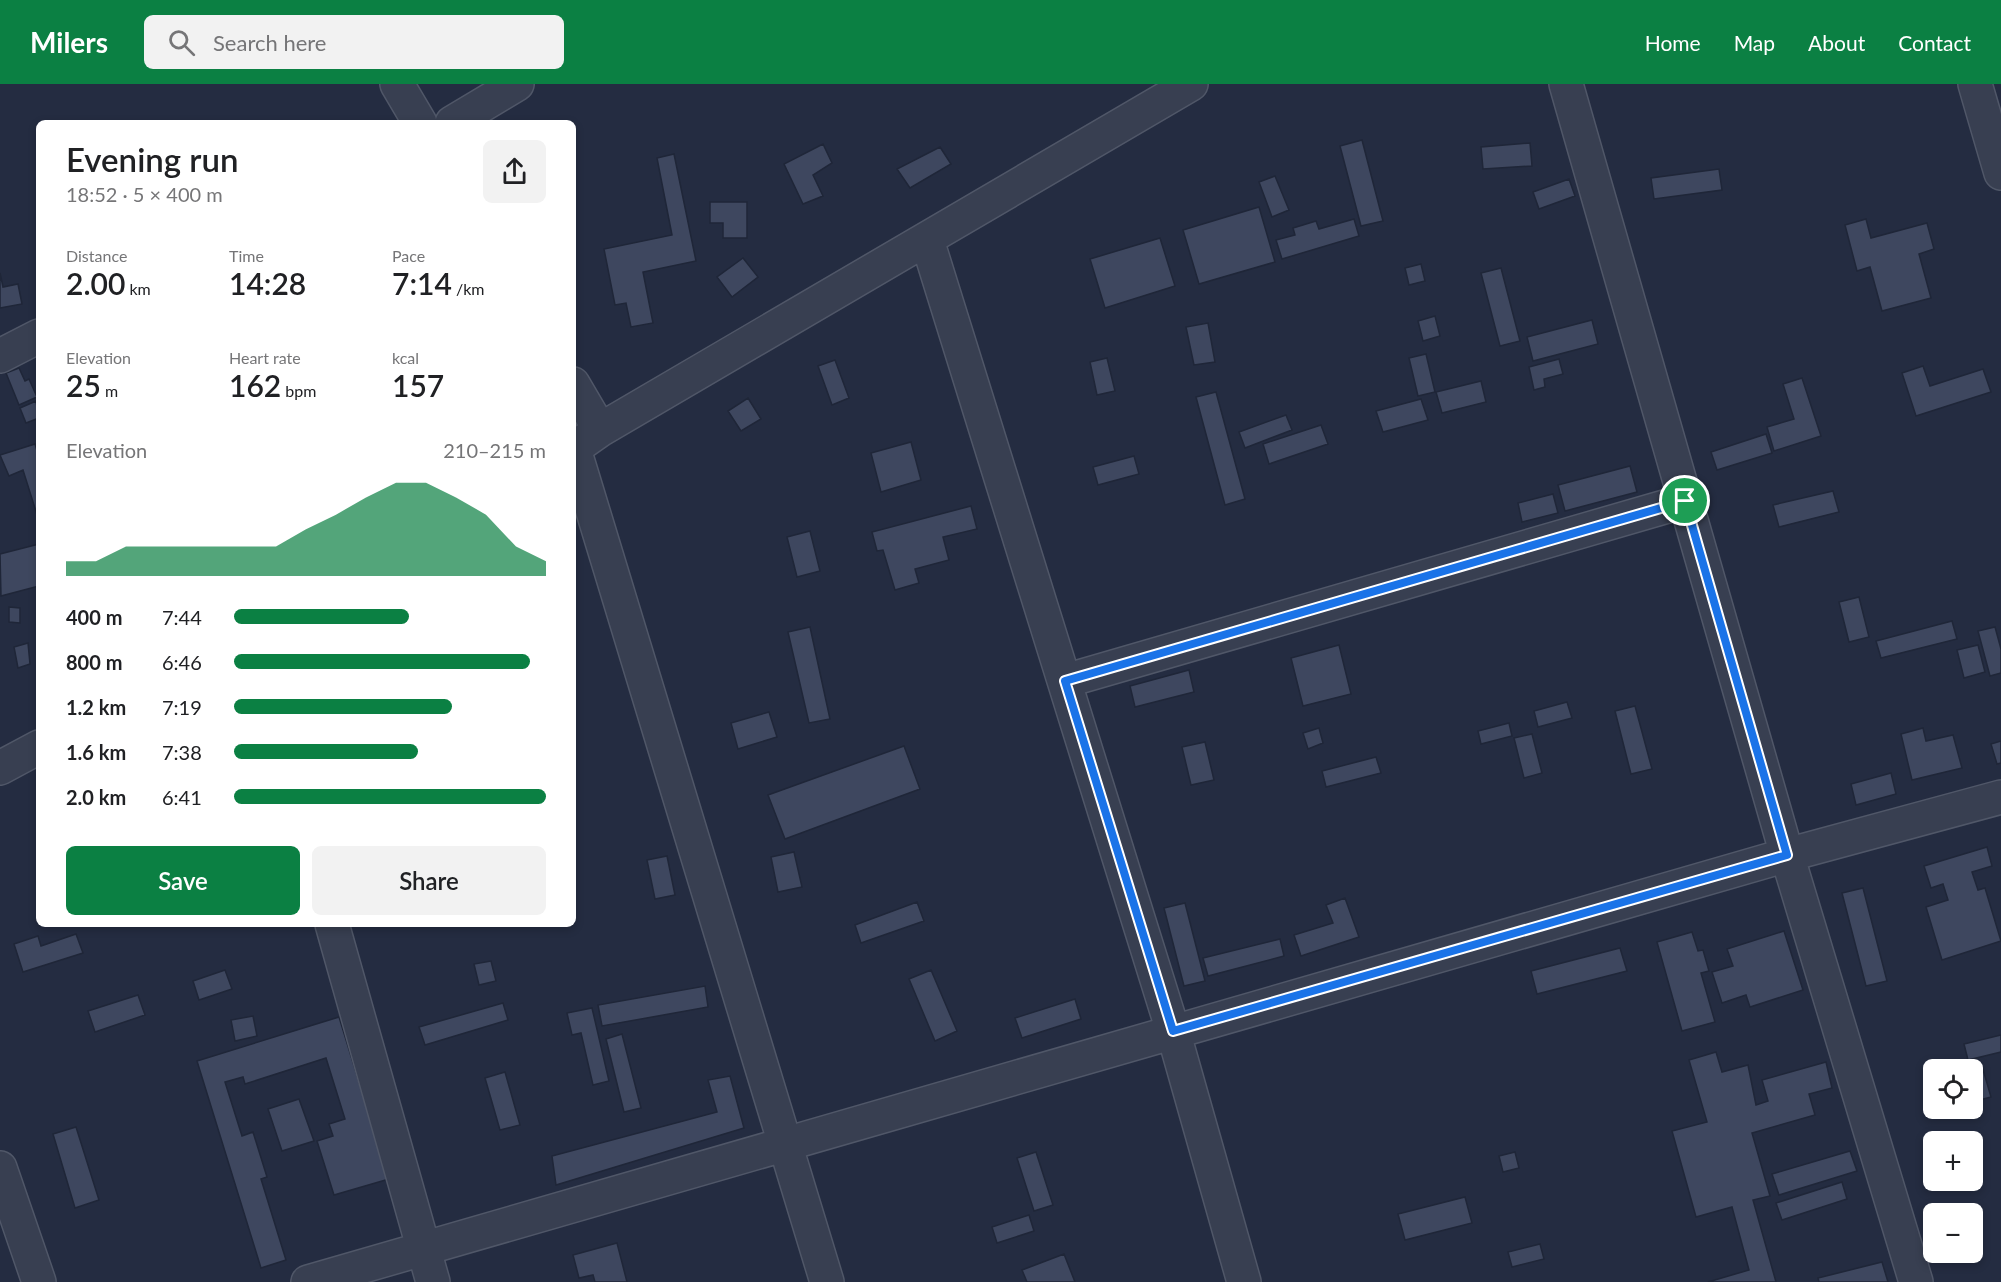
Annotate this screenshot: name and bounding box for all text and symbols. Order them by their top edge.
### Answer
search box [144,15,564,69]
text: Milers [30,25,108,59]
icon: search [165,26,198,59]
text: Search here [213,29,326,56]
text: Home [1645,30,1701,55]
text: Map [1734,30,1775,55]
text: About [1808,30,1865,55]
text: Contact [1898,30,1971,55]
text: Evening run [66,139,239,179]
button: share [483,140,546,203]
text: 18:52 · 5 × 400 m [66,182,223,206]
text: Distance [66,246,127,265]
text: Time [229,246,264,265]
text: Pace [392,246,425,265]
text: 2.00 [66,265,125,301]
text: 14:28 [229,265,306,301]
text: 7:14 [392,265,452,301]
text: km [125,279,151,298]
text: /km [452,279,484,298]
text: Elevation [66,348,131,367]
text: Heart rate [229,348,301,367]
text: kcal [392,348,419,367]
text: 25 [66,367,101,403]
text: 162 [229,367,281,403]
text: 157 [392,367,444,403]
text: m [101,381,118,400]
text: bpm [281,381,316,400]
text: Elevation [66,438,147,462]
text: 210–215 m [443,438,546,462]
pin [1659,475,1710,526]
icon: arrive [1668,484,1701,517]
text: 400 m [66,605,122,629]
text: 7:44 [162,605,202,629]
text: 800 m [66,650,122,674]
text: 6:46 [162,650,202,674]
text: 1.2 km [66,695,126,719]
text: 7:19 [162,695,202,719]
text: 1.6 km [66,740,126,764]
text: 7:38 [162,740,202,764]
text: 2.0 km [66,785,126,809]
text: 6:41 [162,785,202,809]
button: Save [66,846,300,915]
button: Share [312,846,546,915]
map controls [1923,1059,1983,1263]
button: locate [1923,1059,1983,1119]
button: + [1923,1131,1983,1191]
button: − [1923,1203,1983,1263]

